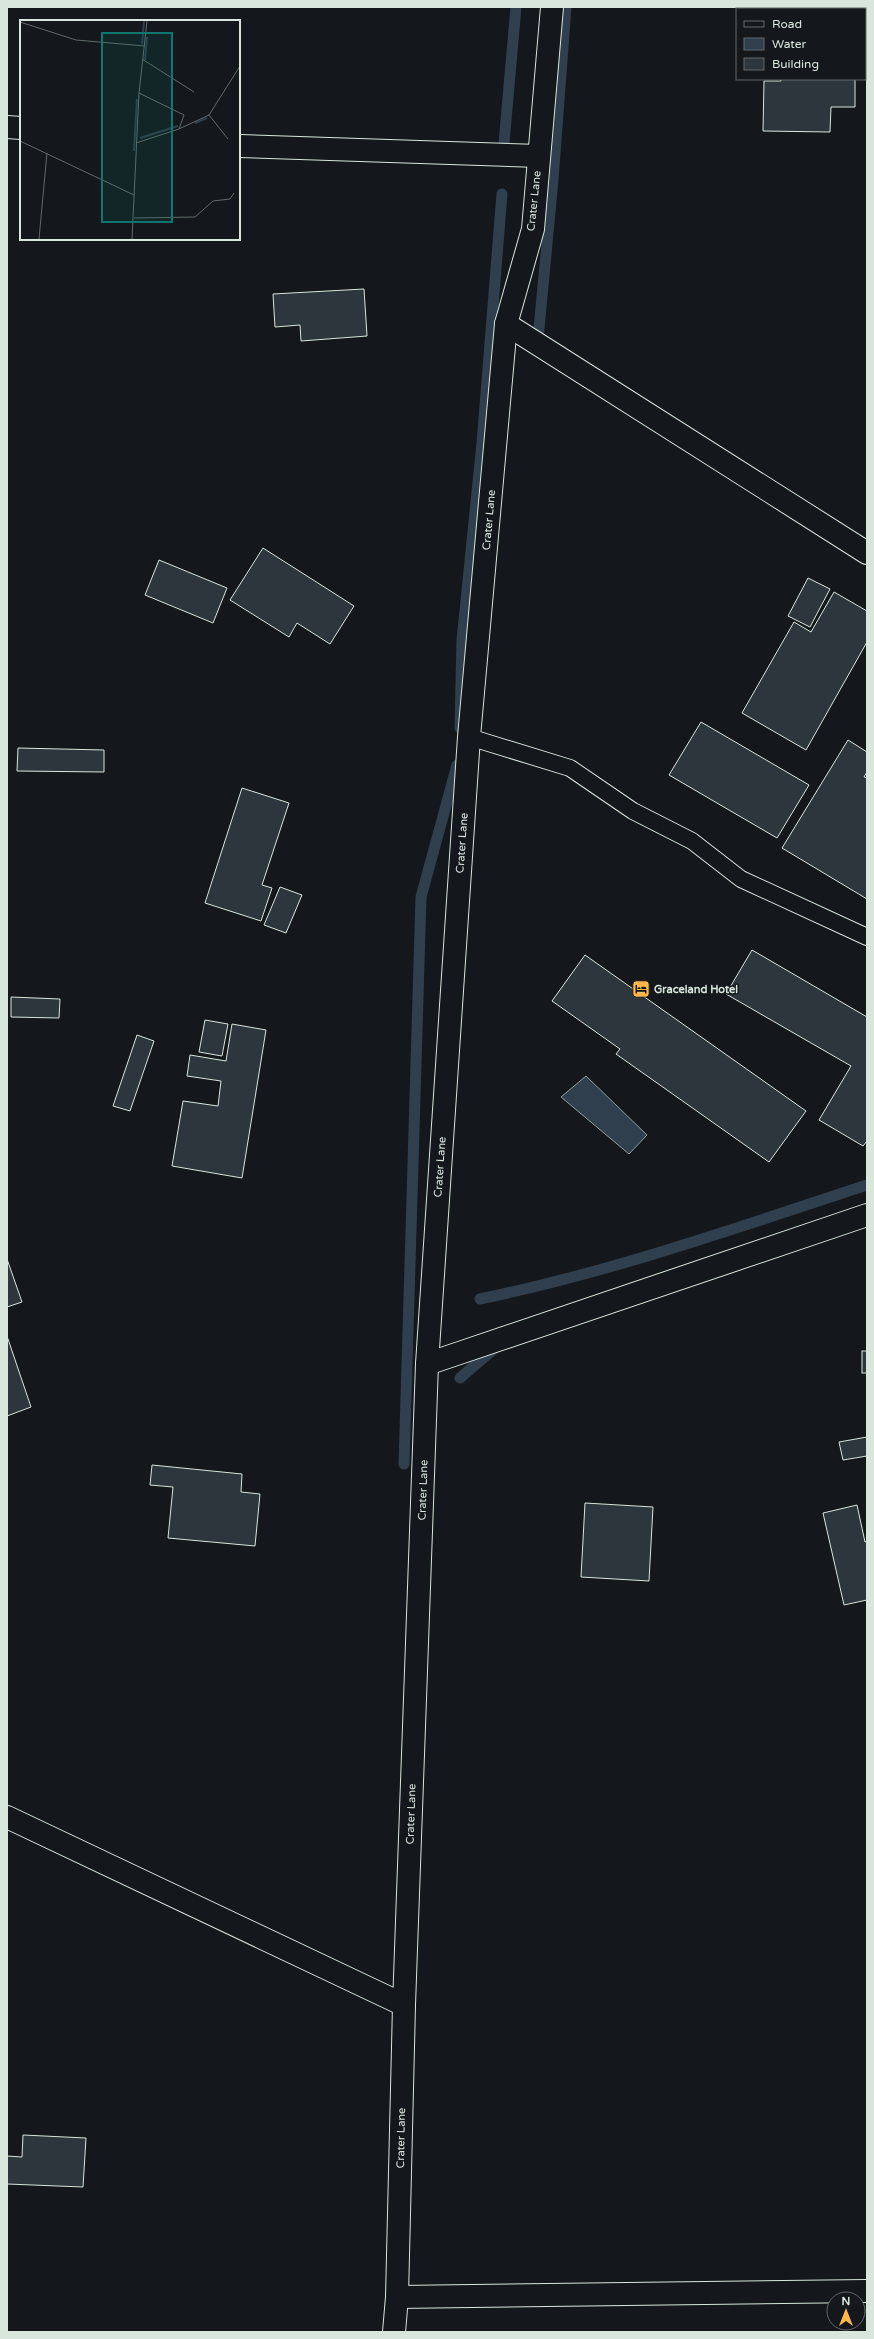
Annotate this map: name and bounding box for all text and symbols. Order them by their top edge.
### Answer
legend [736,8,866,80]
text: Road [772,17,802,31]
inset map [20,20,240,240]
text: Water [772,37,807,51]
text: Building [772,57,819,71]
street label: Crater Lane [524,170,544,232]
street label: Crater Lane [480,489,498,551]
street label: Crater Lane [453,812,471,874]
hotel icon: Graceland Hotel [631,979,651,999]
place label: Graceland Hotel [654,983,738,996]
street label: Crater Lane [431,1136,449,1198]
street label: Crater Lane [415,1459,431,1521]
street label: Crater Lane [403,1783,419,1845]
street label: Crater Lane [394,2108,408,2168]
north arrow [826,2291,866,2331]
text: N [842,2295,850,2308]

